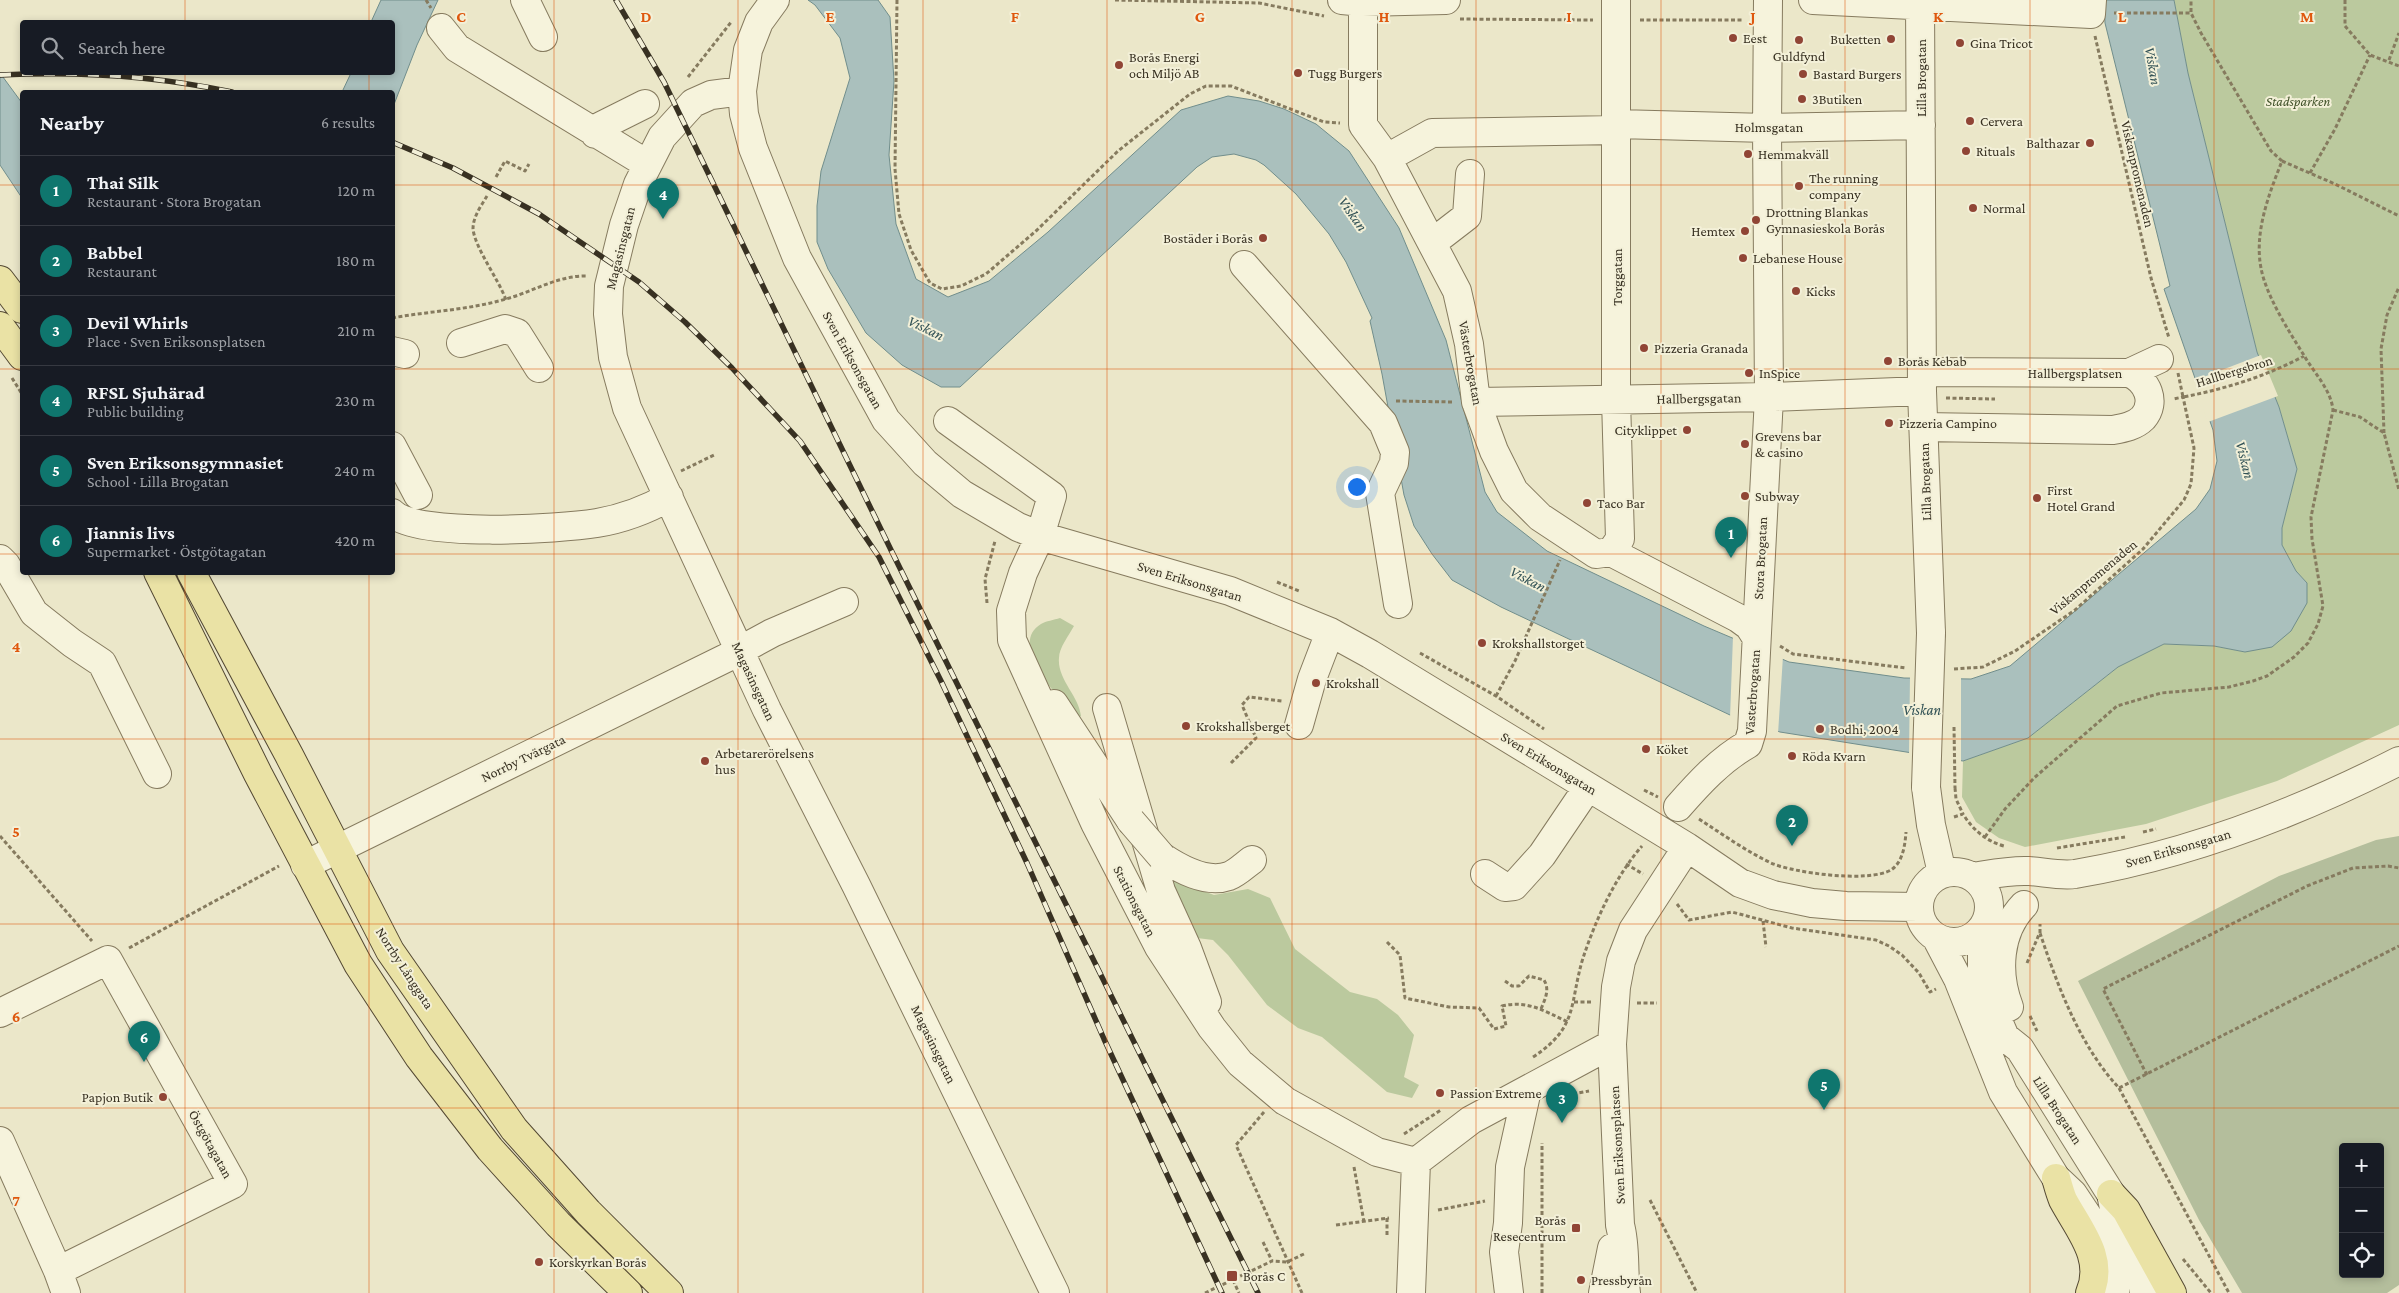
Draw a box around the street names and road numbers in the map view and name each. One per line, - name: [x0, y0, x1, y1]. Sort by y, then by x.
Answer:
- street label: Lilla Brogatan: [1913, 38, 1929, 117]
- street label: Holmsgatan: [1735, 119, 1804, 135]
- street label: Viskanpromenaden: [2118, 119, 2158, 229]
- street label: Magasinsgatan: [602, 204, 638, 291]
- street label: Torggatan: [1609, 248, 1625, 306]
- street label: Sven Eriksonsgatan: [820, 308, 887, 412]
- street label: Västerbrogatan: [1456, 320, 1486, 407]
- street label: Hallbergsbron: [2194, 352, 2275, 390]
- street label: Hallbergsplatsen: [2028, 365, 2123, 381]
- street label: Hallbergsgatan: [1656, 389, 1742, 407]
- street label: Lilla Brogatan: [1916, 442, 1934, 521]
- street label: Stora Brogatan: [1750, 516, 1770, 600]
- street label: Viskanpromenaden: [2046, 536, 2140, 618]
- street label: Sven Eriksonsgatan: [1136, 557, 1245, 605]
- street label: Magasinsgatan: [729, 639, 779, 723]
- street label: Västerbrogatan: [1741, 648, 1763, 735]
- street label: Sven Eriksonsgatan: [1498, 728, 1600, 798]
- street label: Norrby Tvärgata: [478, 731, 568, 785]
- street label: Sven Eriksonsgatan: [2123, 825, 2233, 871]
- street label: Stationsgatan: [1110, 863, 1160, 940]
- street label: Norrby Långgata: [373, 924, 438, 1012]
- street label: Magasinsgatan: [908, 1002, 960, 1086]
- street label: Lilla Brogatan: [2030, 1073, 2086, 1148]
- street label: Sven Eriksonsplatsen: [1606, 1085, 1628, 1205]
- street label: Östgötagatan: [186, 1107, 237, 1181]

